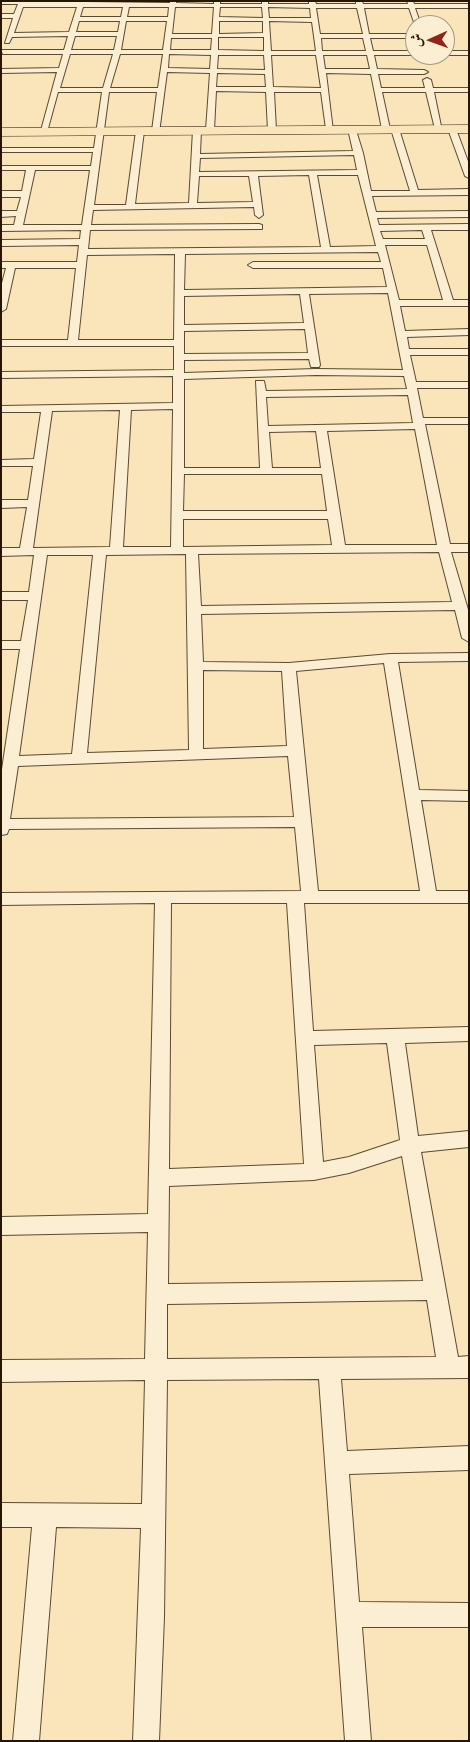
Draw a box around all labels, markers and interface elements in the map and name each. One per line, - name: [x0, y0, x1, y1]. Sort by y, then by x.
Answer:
- north arrow: [405, 15, 455, 65]
- text: ش: [407, 33, 425, 48]

